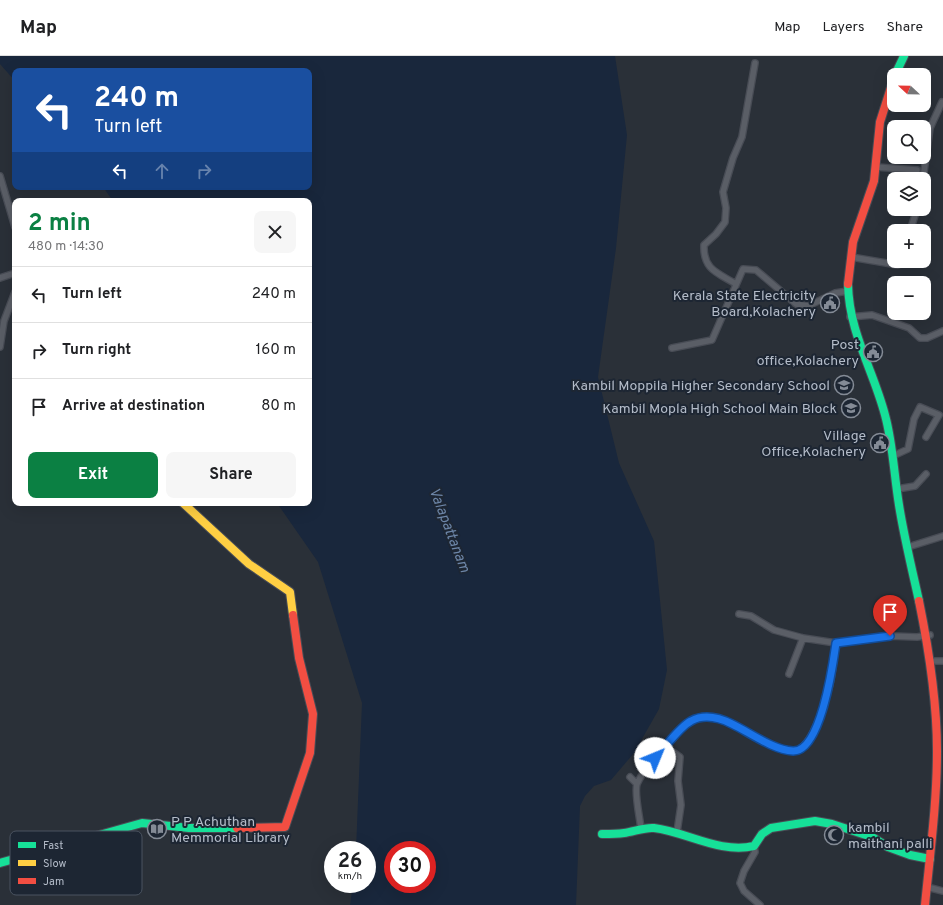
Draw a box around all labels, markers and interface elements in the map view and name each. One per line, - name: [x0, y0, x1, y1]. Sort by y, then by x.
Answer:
- text: Map: [20, 16, 57, 40]
- text: Map: [774, 19, 800, 36]
- text: Layers: [822, 19, 864, 36]
- text: Share: [886, 19, 923, 36]
- north arrow: [887, 68, 931, 112]
- map controls: [887, 68, 931, 320]
- text: 240 m: [94, 81, 179, 117]
- icon: left: [28, 84, 80, 136]
- text: Turn left: [94, 116, 162, 139]
- button: search: [887, 120, 931, 164]
- icon: left: [109, 160, 131, 182]
- icon: ahead: [151, 160, 173, 182]
- icon: right: [193, 160, 215, 182]
- button: layers: [887, 172, 931, 216]
- text: 2 min: [28, 209, 91, 239]
- button: close: [254, 211, 296, 253]
- button: +: [887, 224, 931, 268]
- text: 480 m · 14:30: [28, 239, 104, 255]
- button: −: [887, 276, 931, 320]
- icon: left: [28, 284, 50, 306]
- text: Turn left: [62, 285, 122, 304]
- text: 240 m: [252, 285, 296, 304]
- place label: Kerala State Electricity Board,Kolachery: [673, 288, 816, 321]
- public building icon: Kerala State Electricity Board,Kolachery: [819, 292, 841, 314]
- place label: Post office,Kolachery: [757, 337, 859, 370]
- icon: right: [28, 340, 50, 362]
- text: Turn right: [62, 341, 131, 360]
- text: 160 m: [256, 341, 296, 360]
- public building icon: Post office,Kolachery: [862, 341, 884, 363]
- school or university icon: Kambil Moppila Higher Secondary School: [833, 374, 855, 396]
- place label: Kambil Moppila Higher Secondary School: [572, 378, 830, 395]
- icon: arrive: [28, 396, 50, 418]
- text: Arrive at destination: [62, 397, 205, 416]
- text: 80 m: [261, 397, 296, 416]
- school or university icon: Kambil Mopla High School Main Block: [840, 397, 862, 419]
- place label: Kambil Mopla High School Main Block: [602, 401, 837, 418]
- place label: Village Office,Kolachery: [761, 428, 866, 461]
- public building icon: Village Office,Kolachery: [869, 432, 891, 454]
- button: Exit: [28, 452, 158, 498]
- button: Share: [166, 452, 296, 498]
- water label: Valapattanam: [424, 485, 474, 576]
- pin: [873, 595, 907, 636]
- icon: arrive: [879, 601, 901, 623]
- position arrow: [634, 737, 676, 779]
- place label: P P Achuthan Memmorial Library: [171, 814, 290, 847]
- library icon: P P Achuthan Memmorial Library: [146, 818, 168, 840]
- place label: kambil maithani palli: [848, 820, 932, 853]
- mosque icon: kambil maithani palli: [823, 824, 845, 846]
- legend: [10, 831, 142, 895]
- text: Fast: [43, 839, 63, 853]
- speed limit sign: 30: [384, 841, 436, 893]
- text: 26: [338, 849, 362, 875]
- text: Slow: [43, 857, 66, 871]
- text: km/h: [338, 870, 362, 883]
- text: Jam: [43, 875, 64, 889]

